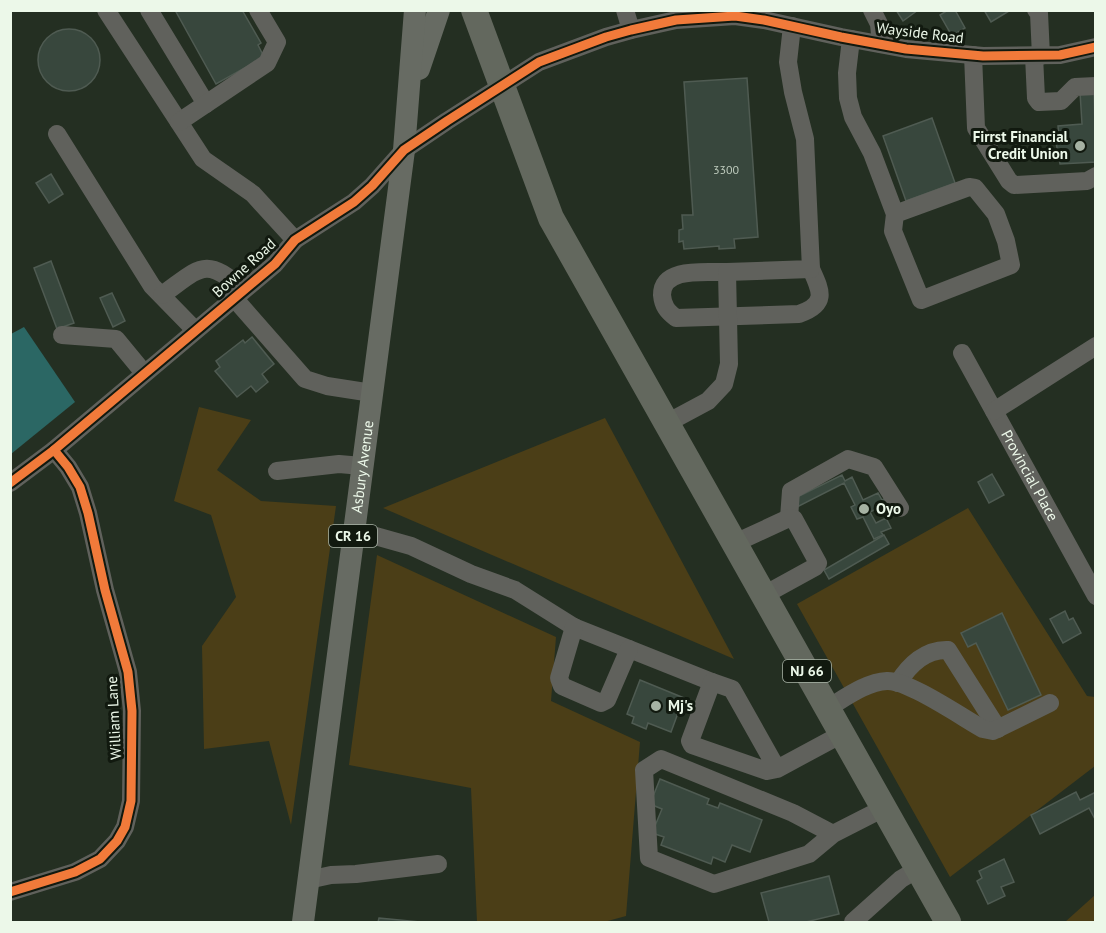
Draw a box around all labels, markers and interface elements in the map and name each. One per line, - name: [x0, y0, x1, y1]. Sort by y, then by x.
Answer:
- street label: Wayside Road: [875, 18, 965, 47]
- place label: Firrst Financial Credit Union: [973, 127, 1069, 163]
- marker: Firrst Financial Credit Union: [1073, 139, 1087, 153]
- house number: 3300: [713, 162, 740, 177]
- street label: Bowne Road: [208, 234, 279, 301]
- street label: Asbury Avenue: [347, 419, 378, 514]
- street label: Provincial Place: [997, 426, 1063, 524]
- place label: Oyo: [876, 499, 901, 518]
- marker: Oyo: [857, 502, 871, 516]
- road number: CR 16: [329, 525, 377, 547]
- road number: NJ 66: [783, 660, 831, 682]
- street label: William Lane: [102, 676, 125, 760]
- place label: Mj's: [668, 696, 693, 715]
- marker: Mj's: [649, 699, 663, 713]

